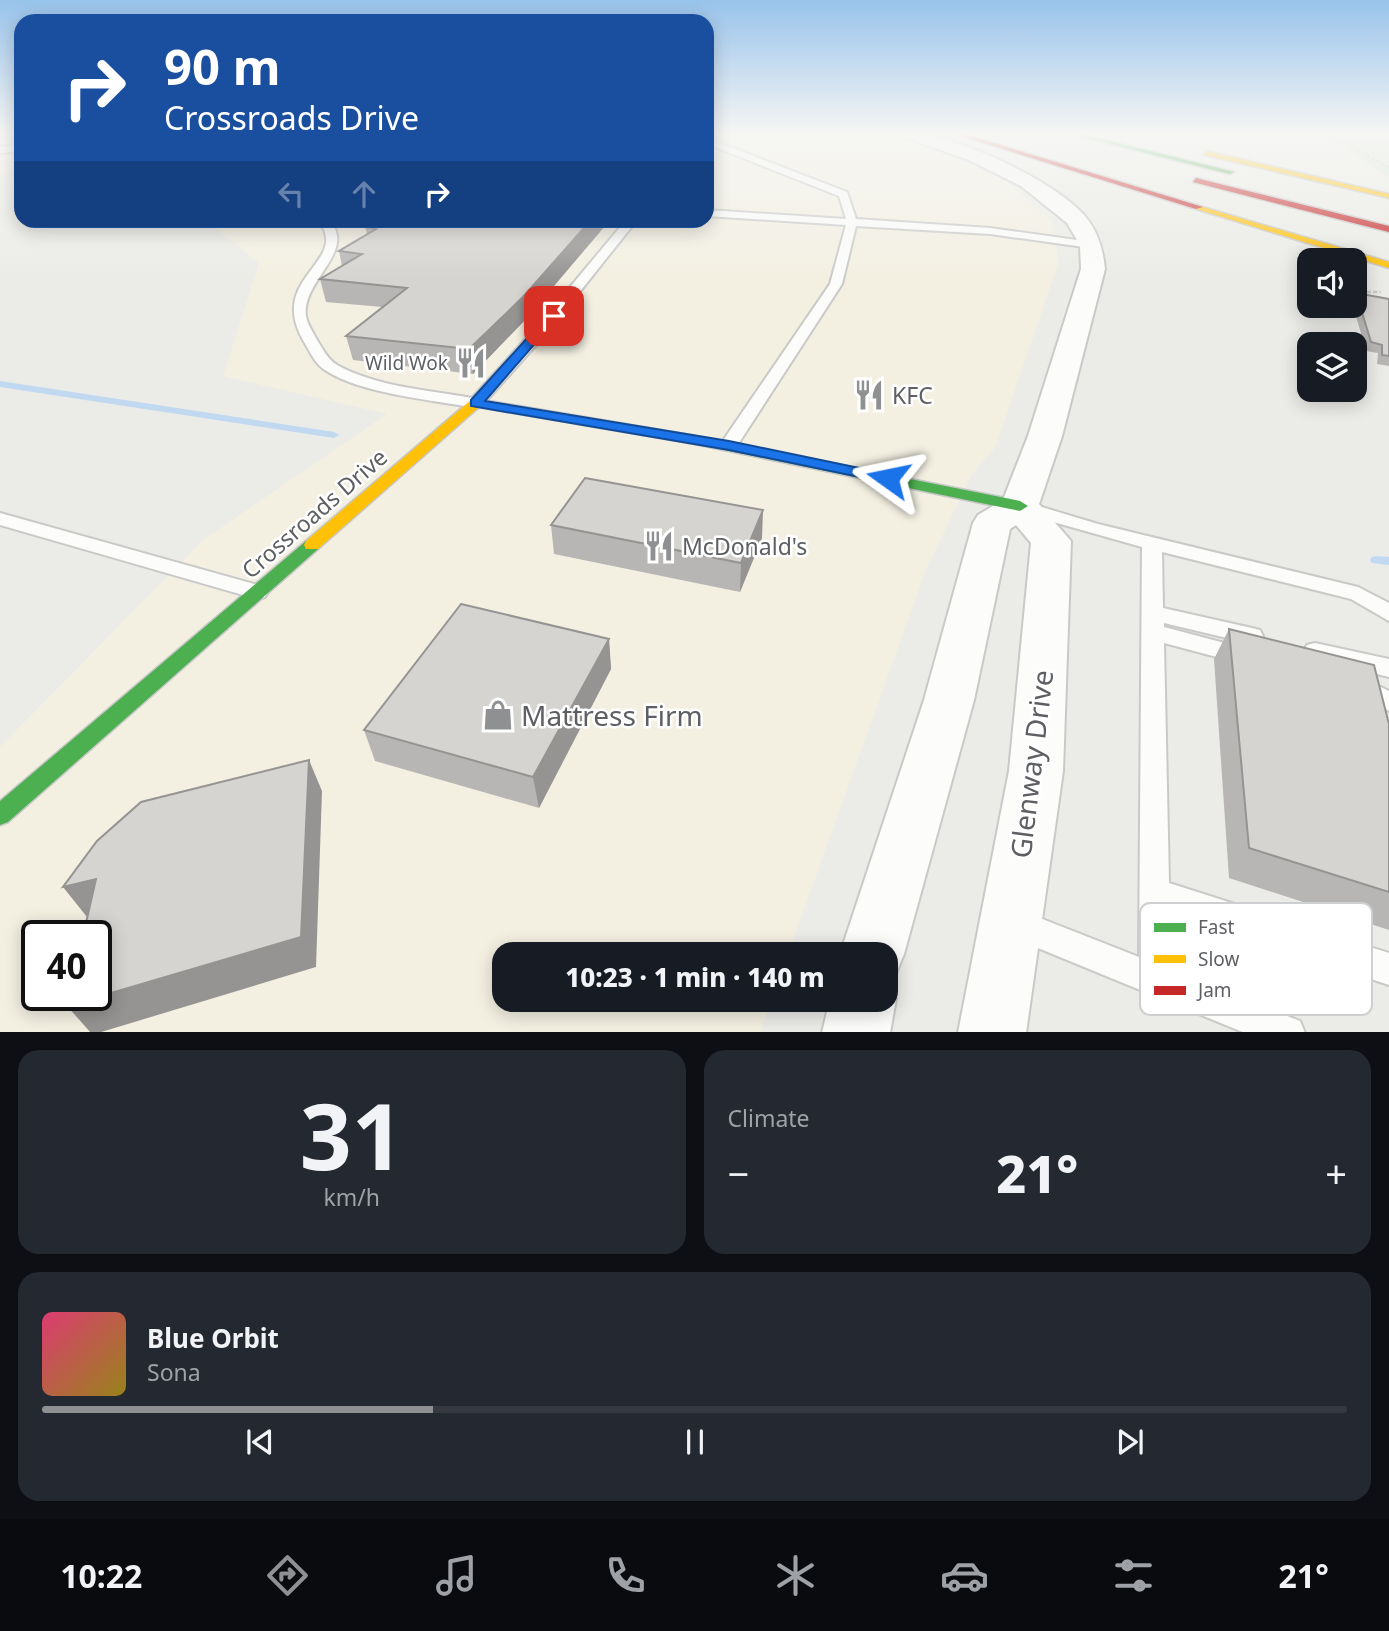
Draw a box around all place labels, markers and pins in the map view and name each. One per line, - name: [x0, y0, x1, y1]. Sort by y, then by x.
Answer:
- pin: [524, 286, 584, 346]
- restaurant icon: Wild Wok: [454, 346, 488, 380]
- place label: Wild Wok: [365, 350, 448, 376]
- restaurant icon: KFC: [852, 378, 886, 412]
- place label: KFC: [892, 379, 933, 411]
- restaurant icon: McDonald's: [642, 529, 676, 563]
- place label: McDonald's: [682, 530, 807, 562]
- place label: Mattress Firm: [521, 696, 703, 734]
- shop icon: Mattress Firm: [481, 698, 515, 732]

